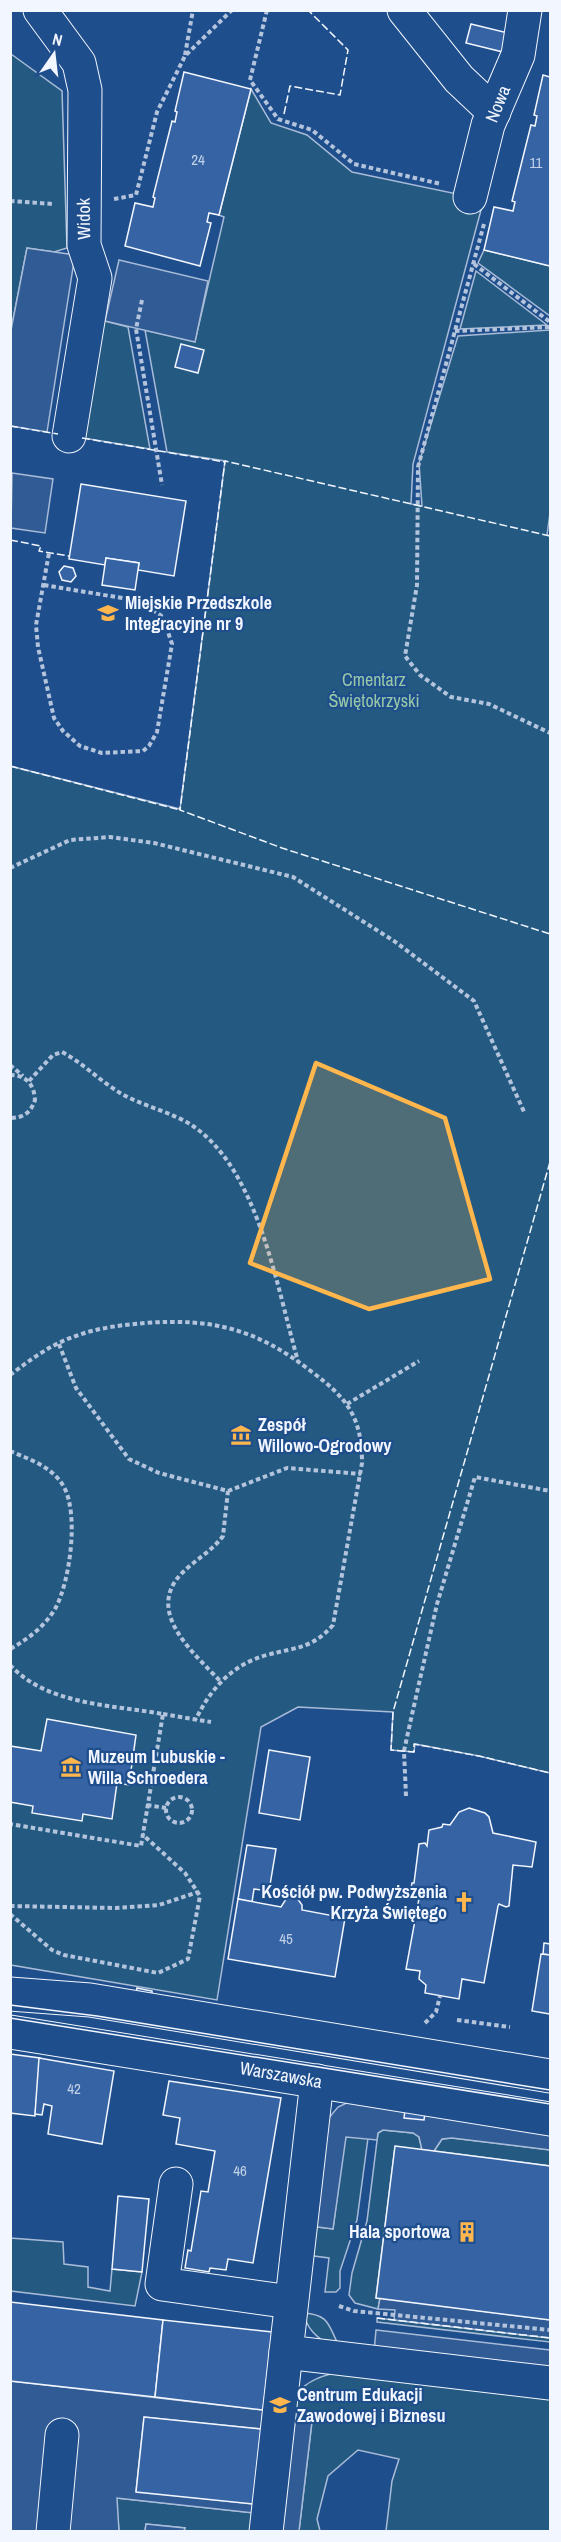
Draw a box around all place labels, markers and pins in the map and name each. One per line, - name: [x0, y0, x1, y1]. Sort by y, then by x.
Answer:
- place label: Miejskie Przedszkole Integracyjne nr 9: [125, 590, 272, 636]
- school or university icon: Miejskie Przedszkole Integracyjne nr 9: [96, 601, 120, 625]
- place label: Zespół Willowo-Ogrodowy: [258, 1412, 392, 1458]
- museum icon: Zespół Willowo-Ogrodowy: [229, 1423, 253, 1447]
- place label: Muzeum Lubuskie - Willa Schroedera: [88, 1744, 225, 1790]
- museum icon: Muzeum Lubuskie - Willa Schroedera: [59, 1755, 83, 1779]
- place label: Kościół pw. Podwyższenia Krzyża Świętego: [261, 1879, 448, 1925]
- church icon: Kościół pw. Podwyższenia Krzyża Świętego: [452, 1890, 476, 1914]
- place label: Hala sportowa: [349, 2219, 451, 2244]
- building icon: Hala sportowa: [455, 2220, 479, 2244]
- place label: Centrum Edukacji Zawodowej i Biznesu: [297, 2382, 445, 2428]
- school or university icon: Centrum Edukacji Zawodowej i Biznesu: [268, 2393, 292, 2417]

